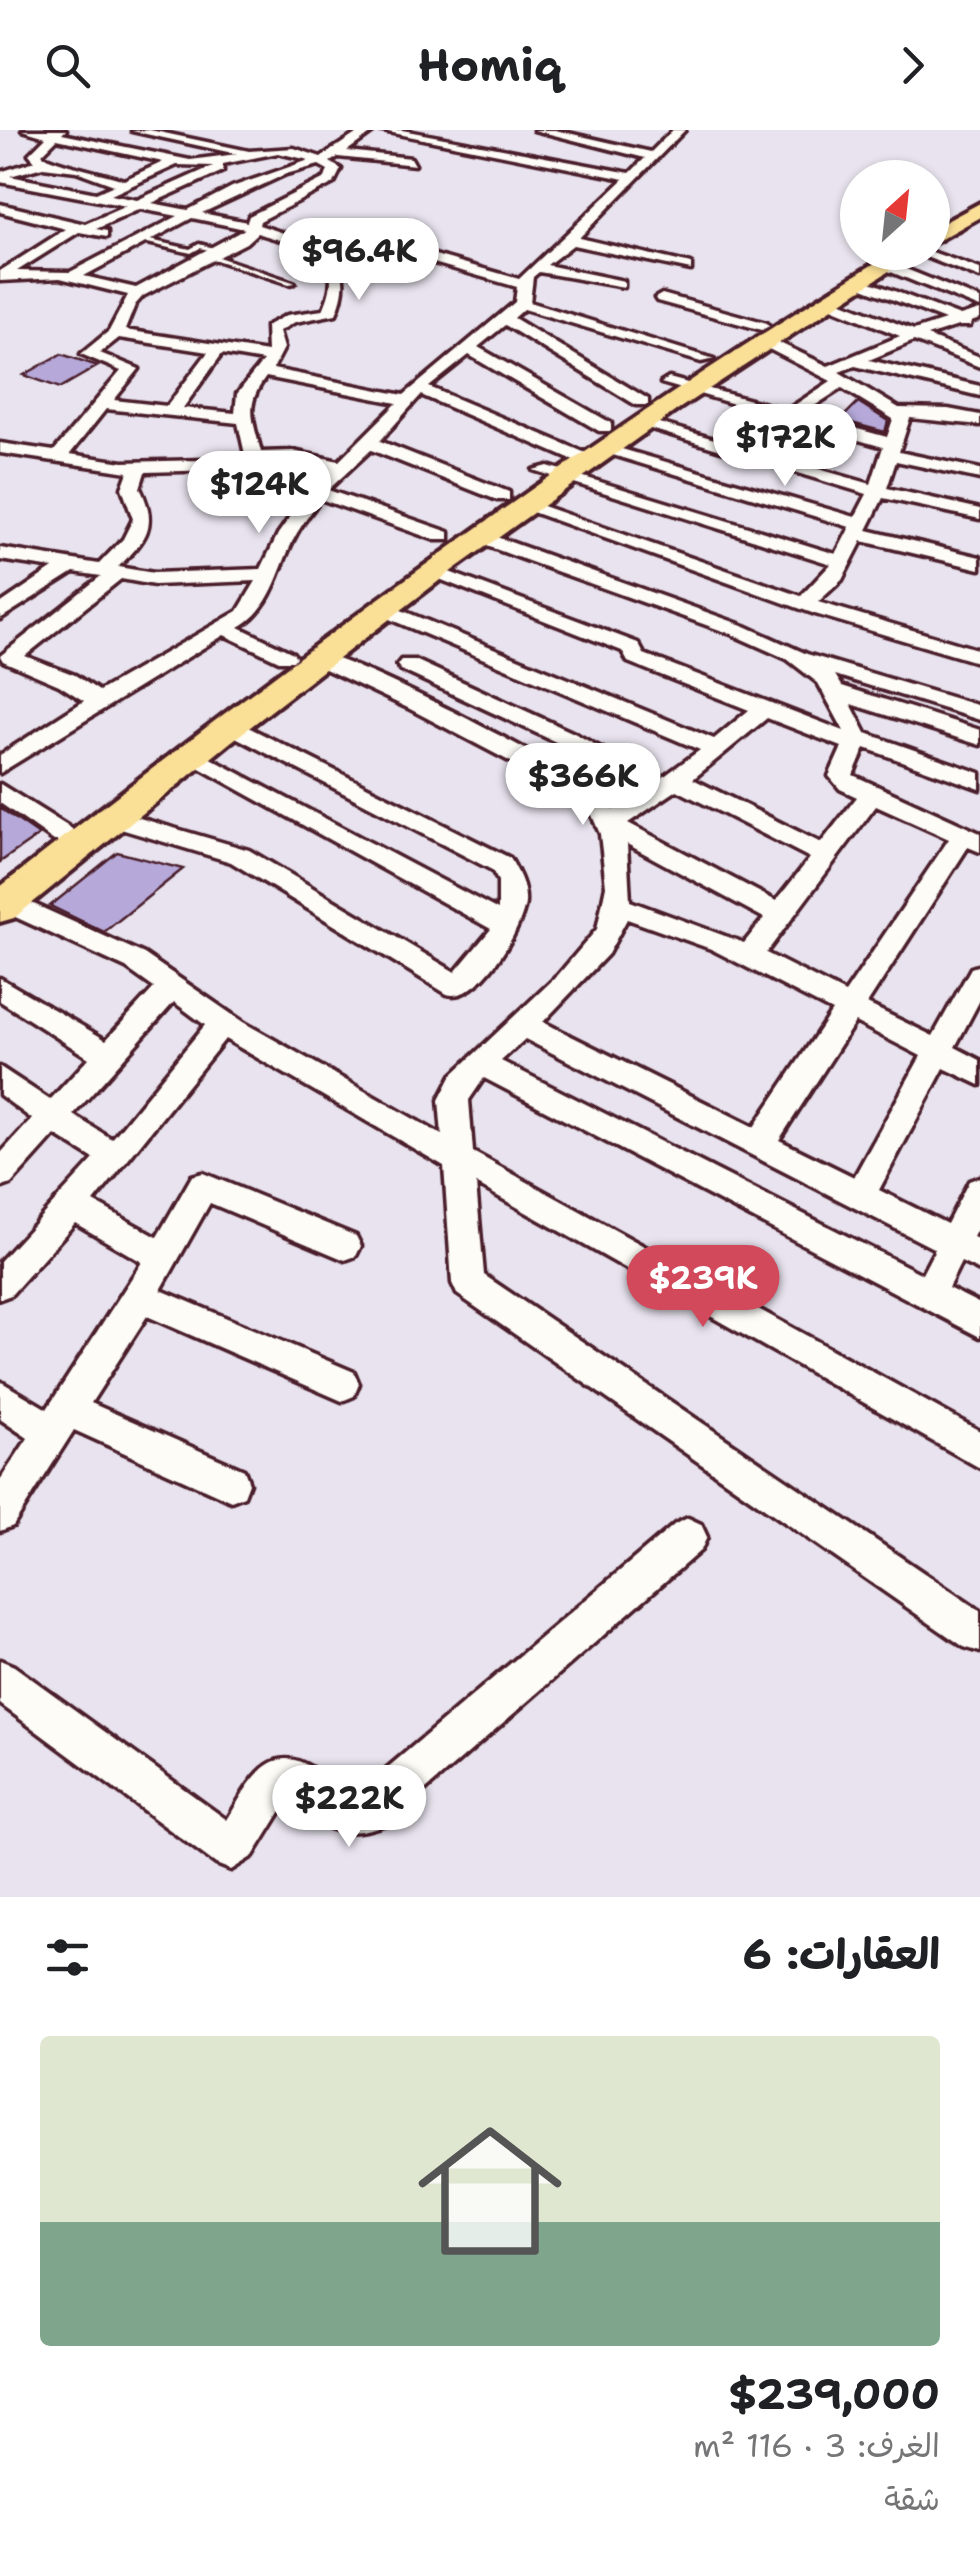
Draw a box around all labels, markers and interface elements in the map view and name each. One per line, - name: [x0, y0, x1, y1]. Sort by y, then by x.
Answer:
- text: Homiq: [418, 35, 562, 95]
- icon: search: [40, 38, 95, 93]
- icon: forward: [885, 38, 940, 93]
- north arrow: [840, 160, 950, 270]
- map controls: [840, 160, 950, 270]
- pin: $96.4K: [278, 218, 440, 303]
- text: $96.4K: [301, 229, 417, 272]
- pin: $172K: [715, 404, 855, 489]
- text: $172K: [735, 415, 835, 458]
- pin: $124K: [189, 451, 329, 536]
- text: $124K: [209, 462, 309, 505]
- pin: $366K: [513, 743, 653, 828]
- text: $366K: [527, 754, 639, 797]
- pin: $239K: [633, 1245, 773, 1330]
- text: $239K: [649, 1256, 757, 1299]
- pin: $222K: [279, 1765, 419, 1850]
- text: $222K: [294, 1776, 404, 1819]
- text: العقارات: 6: [742, 1926, 940, 1982]
- icon: filters: [40, 1930, 95, 1985]
- icon: home: [400, 2101, 580, 2281]
- text: $239,000: [728, 2366, 940, 2422]
- text: الغرف: 3 · 116 m²: [693, 2424, 940, 2467]
- text: شقة: [884, 2477, 940, 2520]

